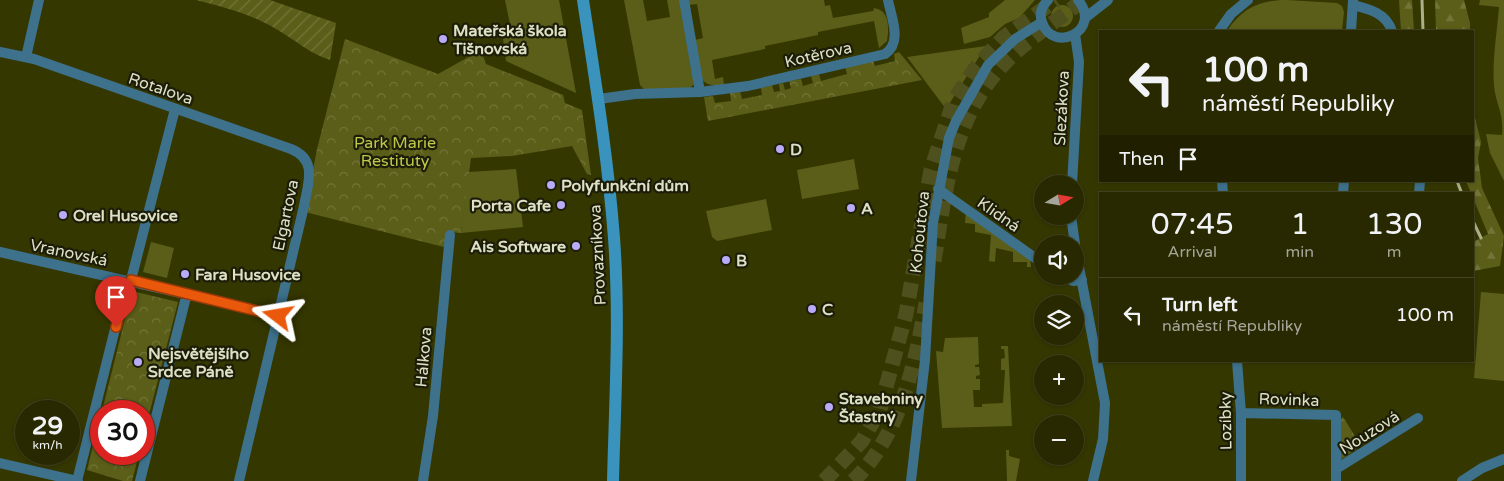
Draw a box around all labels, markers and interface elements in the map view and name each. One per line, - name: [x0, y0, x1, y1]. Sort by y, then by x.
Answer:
- place label: Mateřská škola Tišnovská: [452, 21, 567, 59]
- marker: Mateřská škola Tišnovská: [437, 33, 449, 45]
- street label: Kotěrova: [783, 38, 854, 72]
- text: 100 m: [1202, 49, 1309, 91]
- icon: left: [1119, 50, 1184, 115]
- street label: Rotalova: [126, 69, 196, 109]
- street label: Slezákova: [1050, 70, 1074, 146]
- text: náměstí Republiky: [1202, 91, 1395, 117]
- park label: Park Marie Restituty: [354, 133, 436, 171]
- place label: D: [790, 140, 802, 160]
- marker: D: [774, 143, 786, 155]
- icon: arrive: [1174, 145, 1202, 173]
- text: Then: [1119, 148, 1164, 170]
- north arrow: [1034, 175, 1084, 225]
- map controls: [1034, 175, 1084, 465]
- place label: Polyfunkční dům: [561, 176, 689, 196]
- street label: Elgartova: [269, 178, 303, 253]
- marker: Polyfunkční dům: [545, 179, 557, 191]
- street label: Kohoutova: [906, 190, 934, 274]
- street label: Klidná: [973, 193, 1024, 237]
- place label: Porta Cafe: [471, 196, 551, 216]
- marker: Porta Cafe: [555, 199, 567, 211]
- place label: A: [861, 199, 873, 219]
- marker: A: [845, 202, 857, 214]
- street label: Provazníkova: [585, 204, 611, 306]
- place label: Orel Husovice: [73, 206, 178, 226]
- text: 07:45: [1151, 206, 1234, 243]
- text: 1: [1290, 206, 1309, 243]
- text: 130: [1366, 206, 1422, 243]
- marker: Orel Husovice: [57, 209, 69, 221]
- street label: Vranovská: [28, 235, 109, 271]
- button: sound: [1034, 235, 1084, 285]
- place label: Ais Software: [470, 237, 566, 257]
- marker: Ais Software: [570, 240, 582, 252]
- text: Arrival: [1168, 242, 1217, 262]
- text: min: [1286, 242, 1314, 262]
- text: m: [1387, 242, 1401, 262]
- place label: B: [736, 251, 747, 271]
- marker: B: [720, 254, 732, 266]
- place label: Fara Husovice: [195, 265, 301, 285]
- marker: Fara Husovice: [179, 268, 191, 280]
- pin: [95, 276, 137, 327]
- icon: arrive: [102, 283, 130, 311]
- position arrow: [251, 289, 303, 341]
- text: Turn left: [1162, 294, 1238, 316]
- button: layers: [1034, 295, 1084, 345]
- place label: C: [822, 300, 833, 320]
- icon: left: [1119, 301, 1147, 329]
- marker: C: [806, 303, 818, 315]
- text: 100 m: [1396, 304, 1454, 326]
- text: náměstí Republiky: [1162, 316, 1302, 336]
- street label: Hálkova: [411, 326, 437, 388]
- place label: Nejsvětějšího Srdce Páně: [148, 344, 249, 382]
- button: +: [1034, 355, 1084, 405]
- marker: Nejsvětějšího Srdce Páně: [132, 356, 144, 368]
- place label: Stavebniny Šťastný: [839, 389, 923, 427]
- street label: Rovinka: [1258, 389, 1320, 411]
- street label: Lozíbky: [1215, 391, 1237, 450]
- speed limit sign: 30: [90, 400, 155, 465]
- marker: Stavebniny Šťastný: [823, 401, 835, 413]
- street label: Nouzová: [1336, 407, 1403, 459]
- text: 29: [32, 411, 63, 441]
- button: −: [1034, 415, 1084, 465]
- text: km/h: [32, 438, 63, 452]

